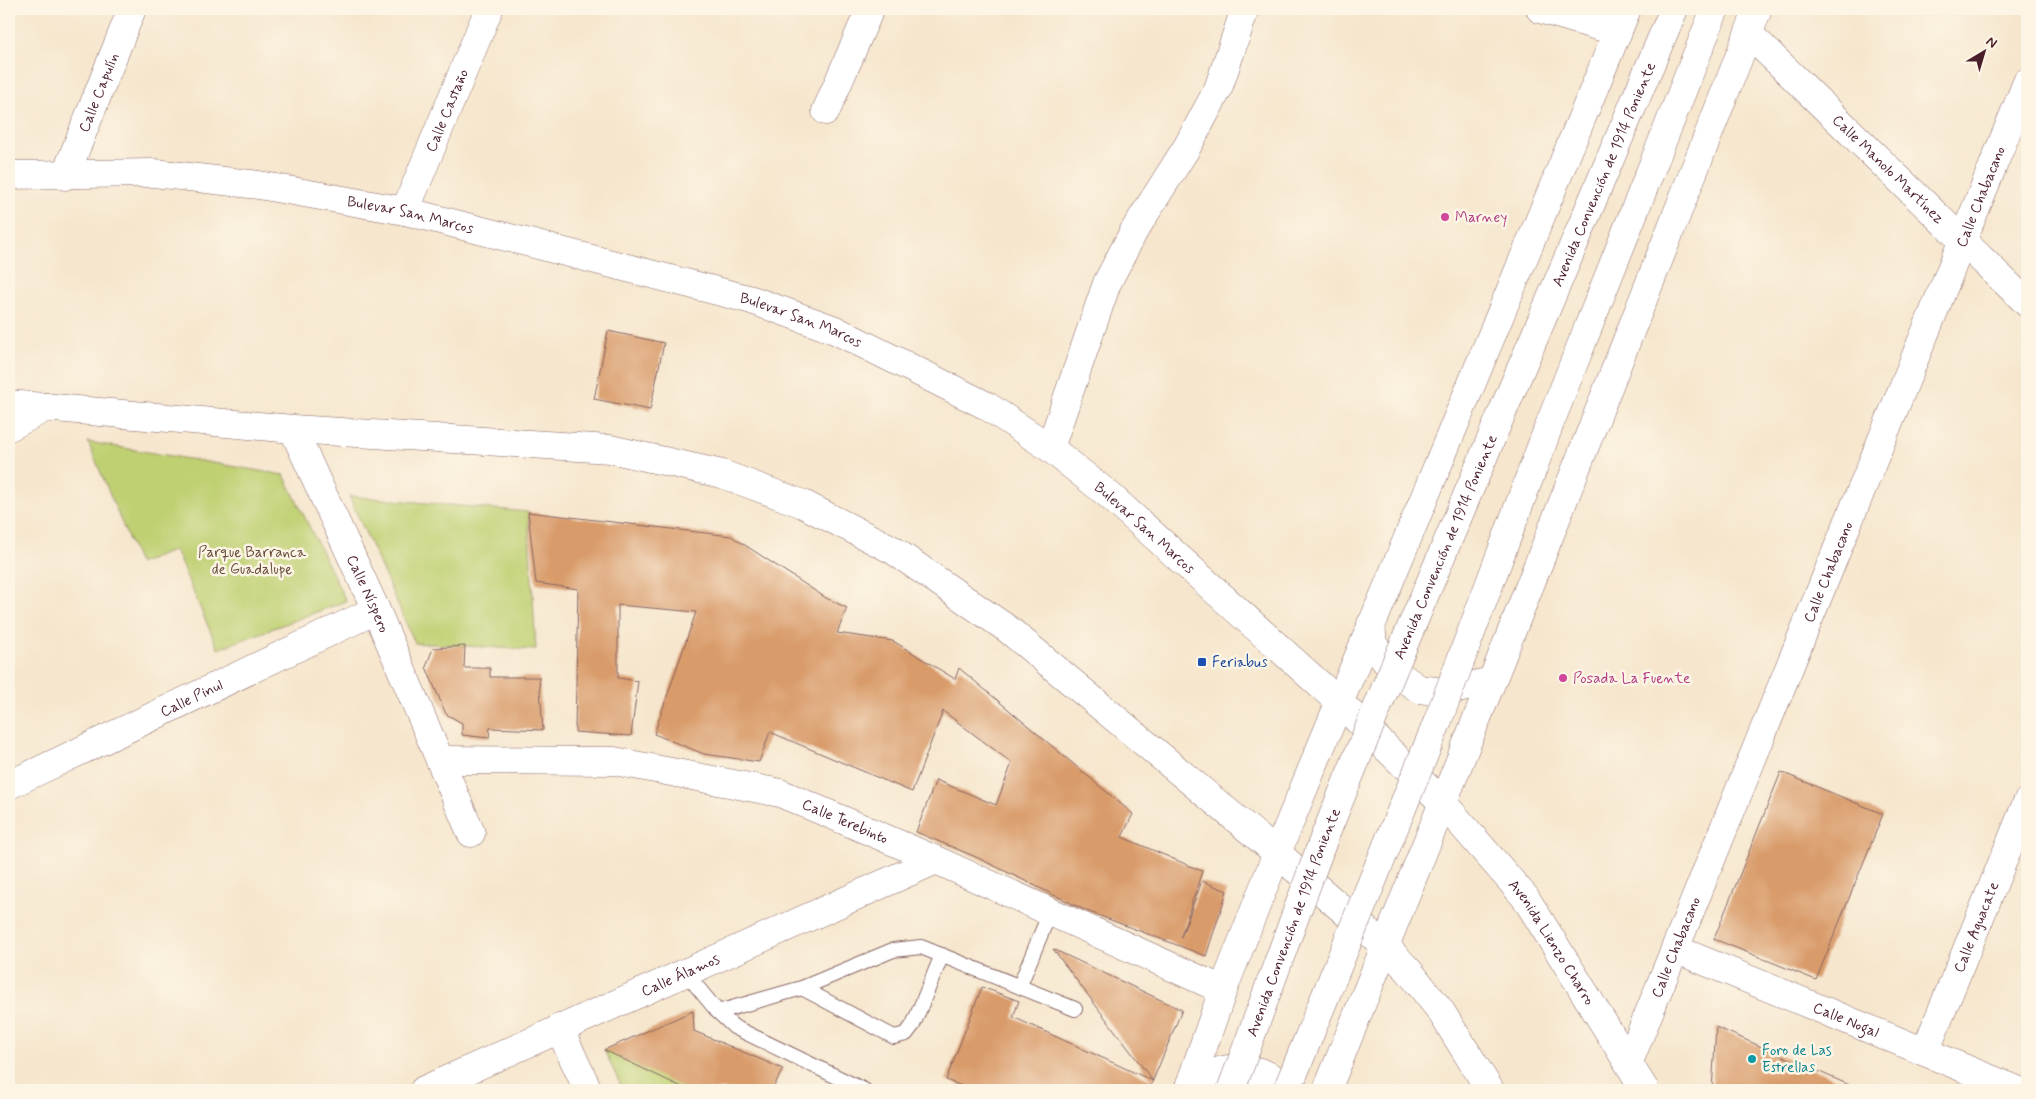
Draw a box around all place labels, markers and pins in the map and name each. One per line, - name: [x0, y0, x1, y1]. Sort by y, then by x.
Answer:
- place label: Marney: [1455, 208, 1507, 228]
- marker: Marney: [1439, 211, 1451, 223]
- place label: Feriabus: [1212, 653, 1268, 673]
- marker: Feriabus: [1196, 656, 1208, 668]
- place label: Posada La Fuente: [1573, 669, 1690, 689]
- marker: Posada La Fuente: [1557, 672, 1569, 684]
- place label: Foro de Las Estrellas: [1762, 1041, 1832, 1078]
- marker: Foro de Las Estrellas: [1746, 1053, 1758, 1065]

